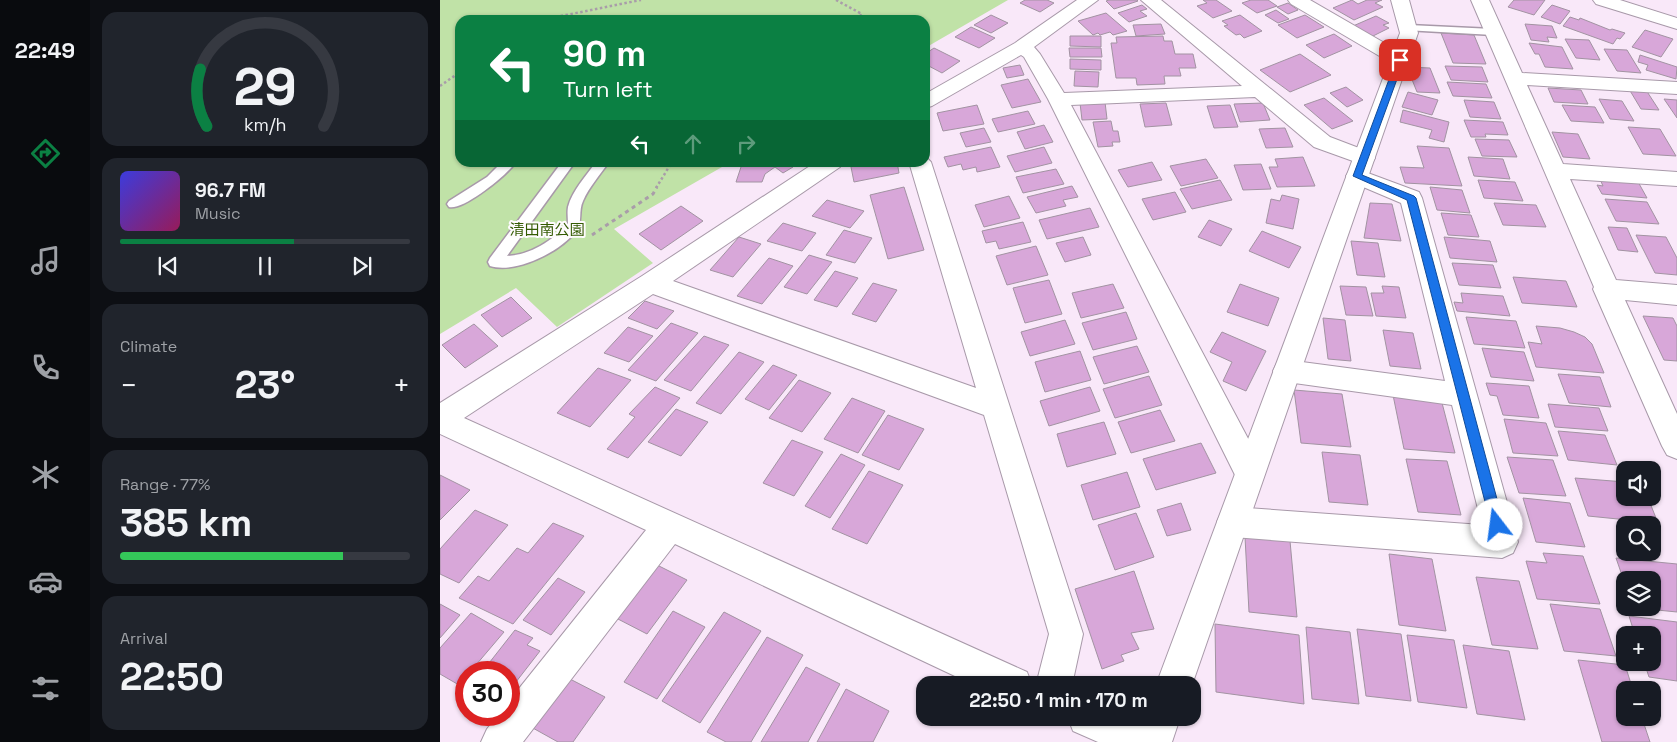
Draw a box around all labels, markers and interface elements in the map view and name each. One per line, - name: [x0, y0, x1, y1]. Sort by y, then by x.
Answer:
- text: 90 m: [563, 32, 646, 76]
- icon: left: [480, 35, 545, 100]
- text: 22:49: [15, 36, 75, 64]
- pin: [1379, 39, 1421, 81]
- icon: arrive: [1386, 46, 1414, 74]
- text: 29: [234, 54, 296, 120]
- text: Turn left: [563, 75, 653, 103]
- text: km/h: [244, 113, 286, 136]
- icon: left: [626, 130, 654, 158]
- icon: ahead: [679, 130, 707, 158]
- icon: right: [732, 130, 760, 158]
- icon: directions: [28, 136, 63, 171]
- text: 96.7 FM: [195, 178, 266, 203]
- text: Music: [195, 203, 241, 224]
- park label: 清田南公園: [509, 220, 585, 239]
- icon: music: [28, 243, 63, 278]
- icon: previous: [154, 252, 182, 280]
- icon: pause: [251, 252, 279, 280]
- icon: next: [348, 252, 376, 280]
- text: Climate: [120, 336, 177, 357]
- icon: phone: [28, 350, 63, 385]
- text: 23°: [235, 361, 295, 409]
- text: −: [120, 367, 137, 403]
- text: +: [393, 367, 410, 403]
- icon: climate: [28, 457, 63, 492]
- map controls: [1616, 461, 1661, 726]
- button: sound: [1616, 461, 1661, 506]
- text: Range · 77%: [120, 474, 210, 495]
- position arrow: [1470, 498, 1522, 550]
- text: 385 km: [120, 499, 252, 547]
- button: search: [1616, 516, 1661, 561]
- icon: car: [28, 564, 63, 599]
- button: layers: [1616, 571, 1661, 616]
- button: +: [1616, 626, 1661, 671]
- text: Arrival: [120, 628, 168, 649]
- text: 22:50: [120, 653, 224, 701]
- speed limit sign: 30: [455, 661, 520, 726]
- icon: filters: [28, 671, 63, 706]
- button: −: [1616, 681, 1661, 726]
- text: 22:50 · 1 min · 170 m: [969, 688, 1148, 713]

